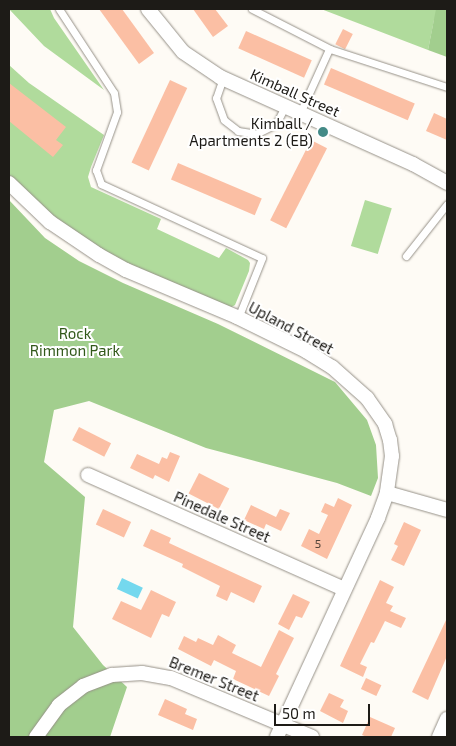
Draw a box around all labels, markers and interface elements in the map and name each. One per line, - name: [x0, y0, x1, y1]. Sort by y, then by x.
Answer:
- street label: Kimball Street: [247, 65, 343, 121]
- place label: Kimball / Apartments 2 (EB): [189, 114, 313, 149]
- marker: Kimball / Apartments 2 (EB): [317, 126, 329, 138]
- street label: Upland Street: [245, 298, 337, 358]
- park label: Rock Rimmon Park: [30, 324, 120, 359]
- street label: Pinedale Street: [171, 488, 273, 546]
- house number: 5: [315, 537, 321, 551]
- street label: Bremer Street: [166, 653, 262, 705]
- scale bar: [276, 694, 372, 726]
- text: 50 m: [282, 704, 316, 722]

